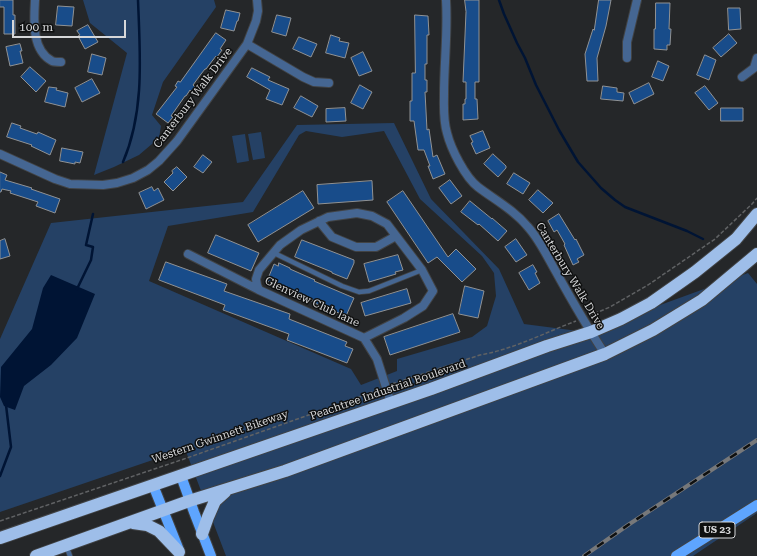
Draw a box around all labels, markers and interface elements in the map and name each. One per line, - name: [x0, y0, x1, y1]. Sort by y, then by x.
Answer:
- scale bar: [14, 12, 128, 38]
- text: 100 m: [19, 20, 53, 34]
- street label: Canterbury Walk Drive: [151, 45, 235, 151]
- street label: Canterbury Walk Drive: [533, 220, 607, 332]
- street label: Glenview Club lane: [262, 274, 362, 330]
- street label: Peachtree Industrial Boulevard: [308, 357, 468, 423]
- street label: Western Gwinnett Bikeway: [150, 407, 290, 467]
- road number: US 23: [699, 522, 735, 538]

